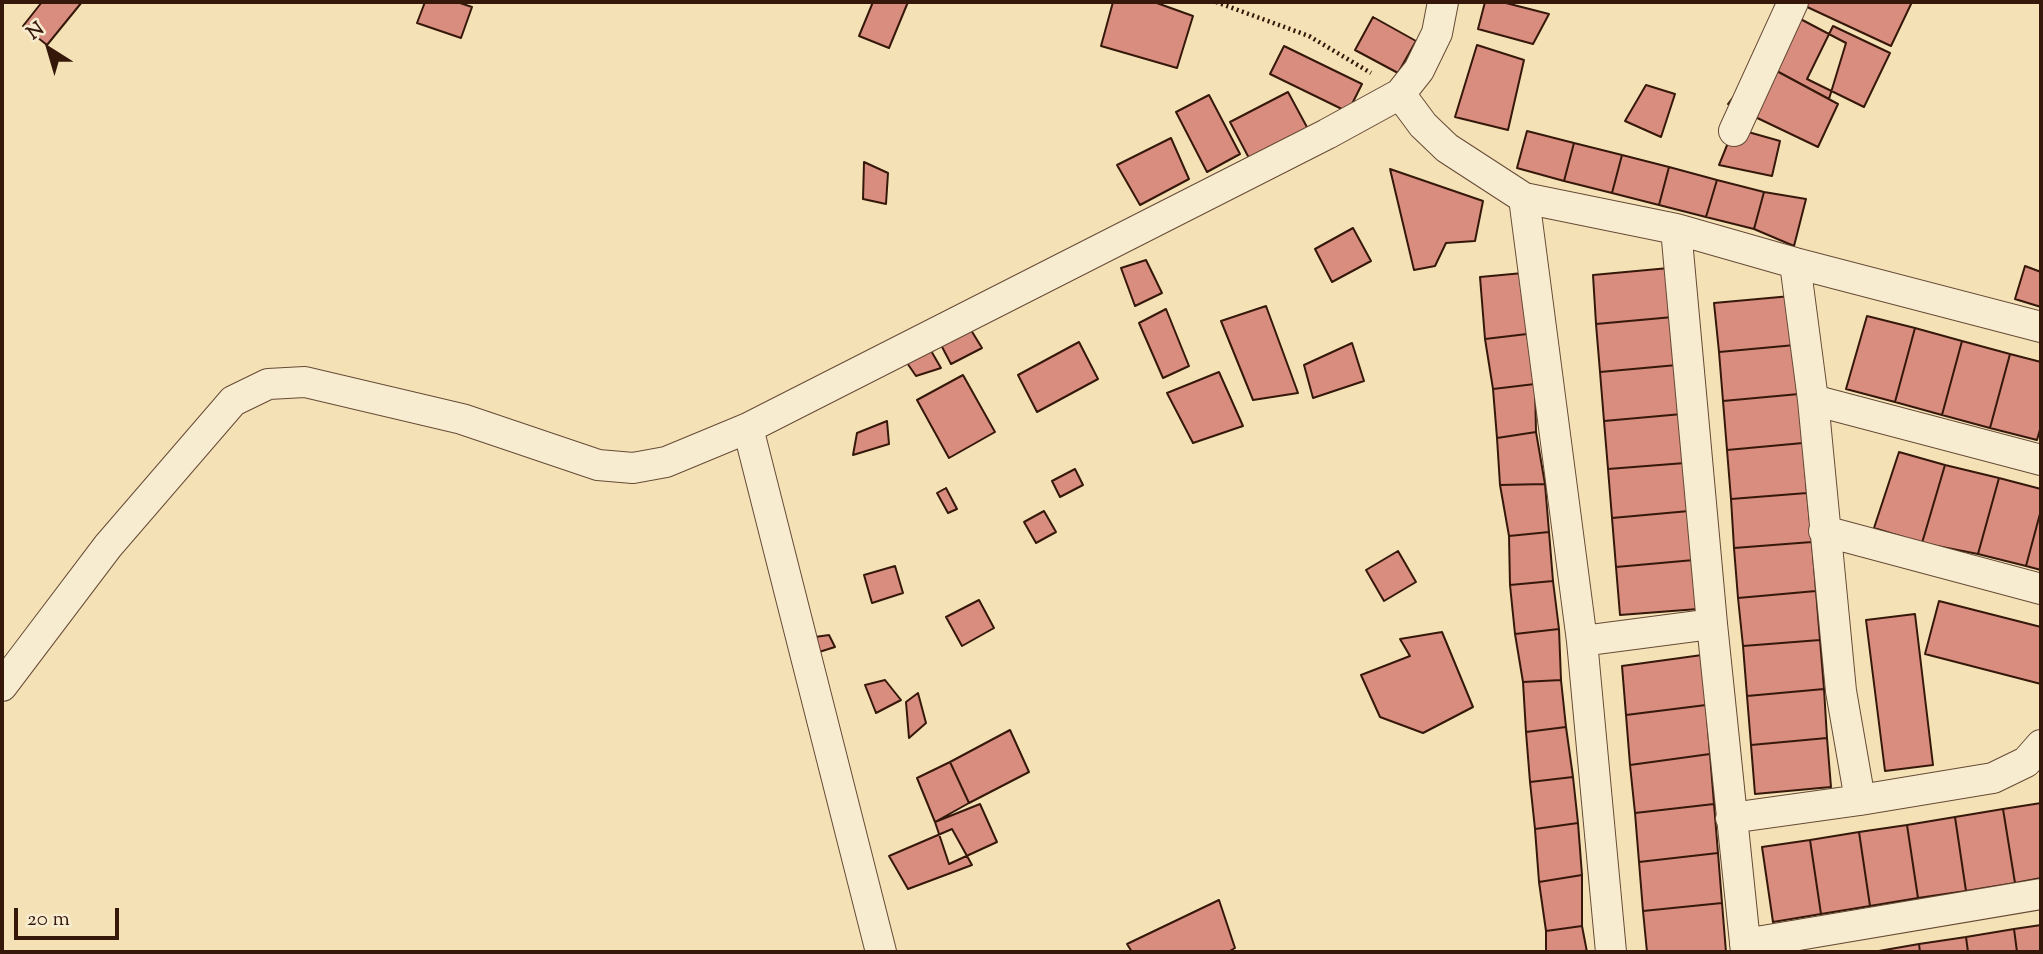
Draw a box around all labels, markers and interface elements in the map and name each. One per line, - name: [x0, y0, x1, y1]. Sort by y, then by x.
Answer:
- north arrow: [14, 14, 84, 84]
- text: N: [22, 16, 50, 47]
- scale bar: [18, 894, 122, 938]
- text: 20 m: [27, 905, 70, 935]

